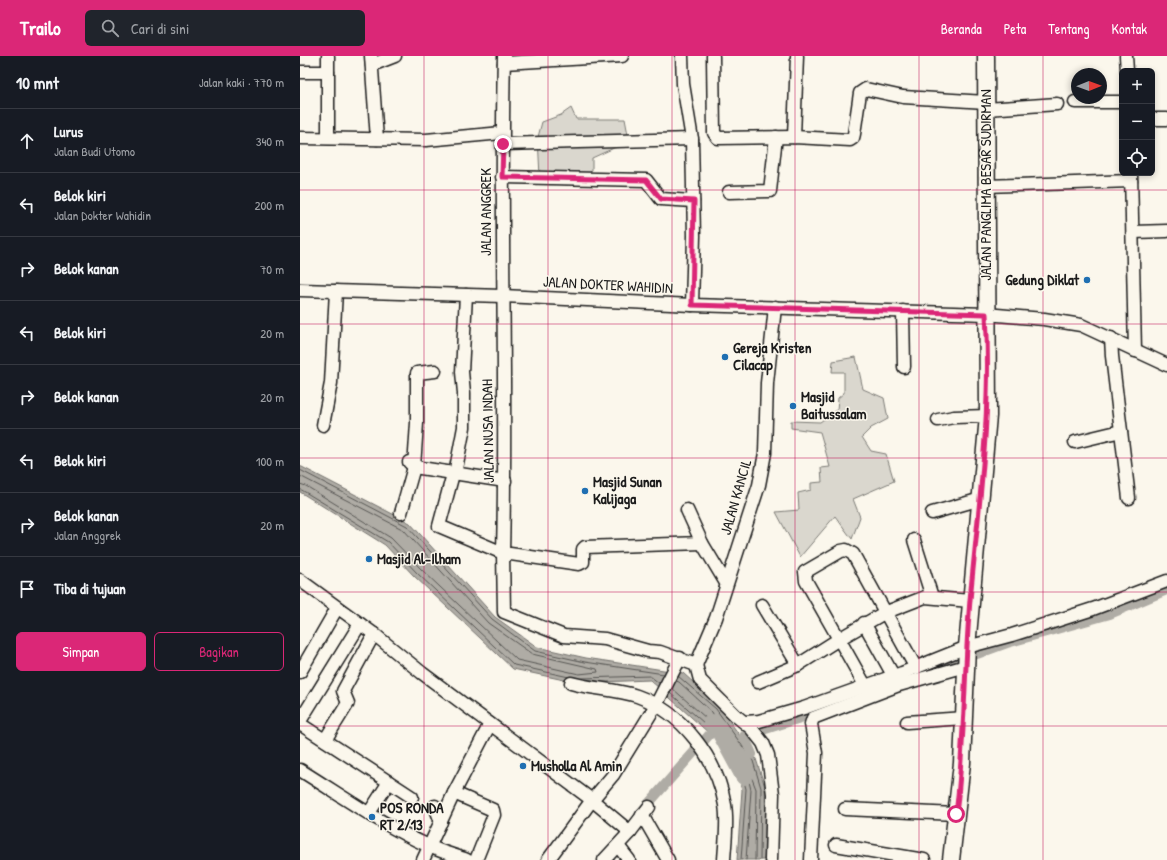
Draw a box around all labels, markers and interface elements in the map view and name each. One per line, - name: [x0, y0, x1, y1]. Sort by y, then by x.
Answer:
- search box: [85, 10, 365, 46]
- text: Trailo: [20, 15, 61, 41]
- icon: search: [99, 17, 121, 39]
- text: Cari di sini: [131, 18, 189, 39]
- text: Beranda: [941, 19, 982, 38]
- text: Peta: [1004, 19, 1026, 38]
- text: Tentang: [1048, 19, 1090, 38]
- text: Kontak: [1112, 19, 1147, 38]
- north arrow: [1071, 68, 1107, 104]
- map controls: [1119, 68, 1155, 176]
- button: +: [1119, 68, 1155, 104]
- text: 10 mnt: [16, 71, 59, 94]
- text: Jalan kaki · 770 m: [199, 73, 284, 91]
- street label: JALAN PANGLIMA BESAR SUDIRMAN: [975, 89, 996, 281]
- button: −: [1119, 104, 1155, 140]
- text: Lurus: [54, 121, 83, 142]
- icon: ahead: [16, 130, 38, 152]
- text: 340 m: [256, 132, 284, 150]
- route end: [494, 135, 512, 153]
- button: locate: [1119, 140, 1155, 176]
- text: Jalan Budi Utomo: [54, 142, 135, 160]
- street label: JALAN ANGGREK: [475, 168, 496, 256]
- text: Belok kiri: [54, 185, 106, 206]
- icon: left: [16, 194, 38, 216]
- text: 200 m: [254, 196, 284, 214]
- text: Jalan Dokter Wahidin: [54, 206, 151, 224]
- icon: right: [16, 258, 38, 280]
- text: Belok kanan: [54, 258, 119, 279]
- text: 70 m: [260, 260, 284, 278]
- place label: Gedung Diklat: [1005, 269, 1080, 291]
- street label: JALAN DOKTER WAHIDIN: [542, 271, 674, 298]
- marker: Gedung Diklat: [1082, 275, 1092, 285]
- icon: left: [16, 322, 38, 344]
- text: Belok kiri: [54, 322, 106, 343]
- text: 20 m: [260, 324, 284, 342]
- place label: Gereja Kristen Cilacap: [733, 337, 812, 376]
- marker: Gereja Kristen Cilacap: [720, 352, 730, 362]
- street label: JALAN NUSA INDAH: [476, 379, 499, 483]
- icon: right: [16, 386, 38, 408]
- text: Belok kanan: [54, 386, 119, 407]
- place label: Masjid Baitussalam: [801, 386, 867, 424]
- text: 20 m: [260, 388, 284, 406]
- marker: Masjid Baitussalam: [788, 401, 798, 411]
- icon: left: [16, 450, 38, 472]
- text: Belok kiri: [54, 450, 106, 471]
- text: 100 m: [256, 452, 284, 470]
- street label: JALAN KANCIL: [715, 456, 756, 537]
- place label: Masjid Sunan Kalijaga: [593, 471, 662, 510]
- marker: Masjid Sunan Kalijaga: [580, 486, 590, 496]
- text: Belok kanan: [54, 505, 119, 526]
- icon: right: [16, 514, 38, 536]
- text: 20 m: [260, 516, 284, 534]
- text: Jalan Anggrek: [54, 526, 121, 544]
- place label: Masjid Al-Ilham: [377, 548, 461, 569]
- marker: Masjid Al-Ilham: [364, 554, 374, 564]
- icon: arrive: [16, 578, 38, 600]
- text: Tiba di tujuan: [54, 578, 126, 599]
- button: Simpan: [16, 632, 146, 671]
- button: Bagikan: [154, 632, 284, 671]
- place label: Musholla Al Amin: [531, 755, 622, 776]
- marker: Musholla Al Amin: [518, 761, 528, 771]
- place label: POS RONDA RT 2/13: [380, 797, 444, 835]
- route start: [947, 805, 965, 823]
- marker: POS RONDA RT 2/13: [367, 812, 377, 822]

